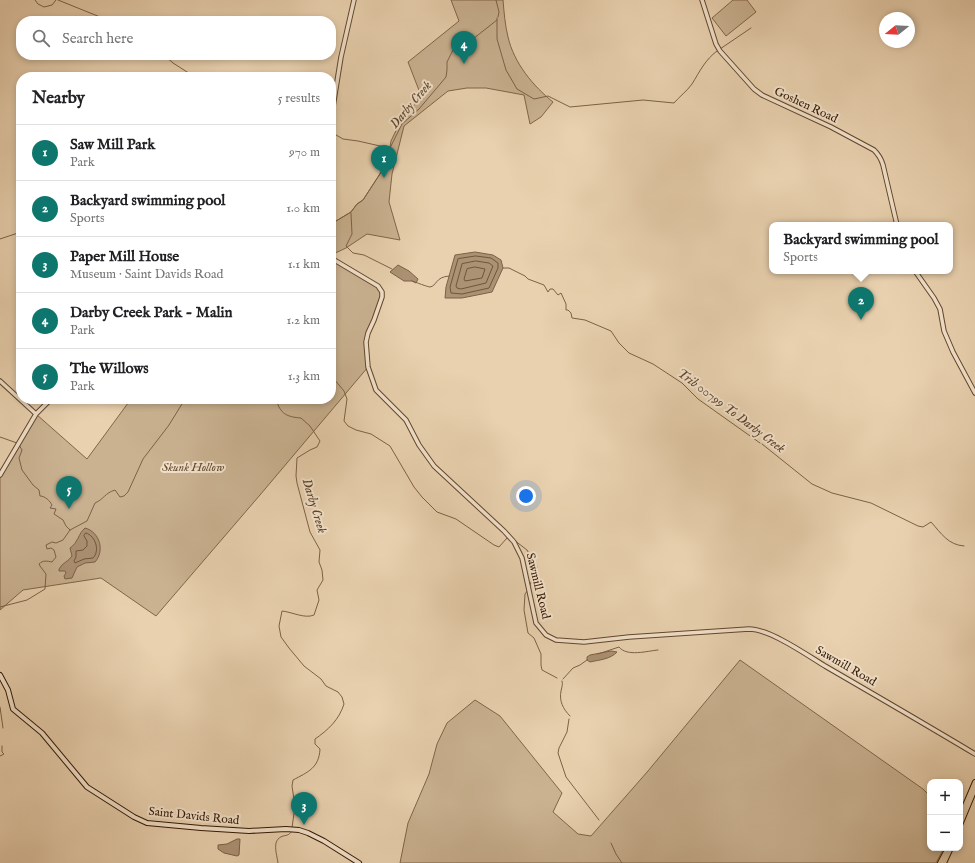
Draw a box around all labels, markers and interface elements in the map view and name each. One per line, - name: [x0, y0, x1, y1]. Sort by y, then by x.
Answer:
- north arrow: [879, 12, 915, 48]
- search box: [16, 16, 336, 60]
- icon: search: [30, 27, 52, 49]
- text: Search here: [62, 29, 133, 48]
- pin: 4: [451, 31, 477, 64]
- water label: Darby Creek: [386, 77, 436, 132]
- street label: Goshen Road: [772, 84, 841, 126]
- text: Nearby: [32, 88, 85, 109]
- text: 5 results: [278, 90, 320, 107]
- text: Saw Mill Park: [70, 135, 155, 154]
- text: 1: [43, 144, 47, 161]
- text: 970 m: [289, 144, 320, 161]
- pin: 1: [371, 145, 397, 178]
- text: Park: [70, 154, 95, 171]
- text: Backyard swimming pool: [70, 191, 225, 210]
- text: 2: [42, 200, 48, 217]
- text: 1.0 km: [286, 200, 320, 217]
- text: Sports: [70, 210, 105, 227]
- popup: [769, 222, 953, 274]
- text: Backyard swimming pool: [783, 230, 939, 249]
- text: Paper Mill House: [70, 247, 179, 266]
- text: Sports: [783, 249, 818, 266]
- text: 3: [43, 256, 47, 273]
- text: 1.1 km: [288, 256, 320, 273]
- text: Museum · Saint Davids Road: [70, 266, 223, 283]
- pin: 2: [848, 287, 874, 320]
- text: Darby Creek Park - Malin: [70, 303, 233, 322]
- text: 4: [42, 312, 48, 329]
- text: 1.2 km: [286, 312, 320, 329]
- text: Park: [70, 322, 95, 339]
- text: The Willows: [70, 359, 149, 378]
- water label: Trib 00799 To Darby Creek: [674, 365, 789, 458]
- text: 5: [43, 368, 47, 385]
- text: 1.3 km: [288, 368, 320, 385]
- text: Park: [70, 378, 95, 395]
- park label: Skunk Hollow: [162, 460, 225, 475]
- pin: 5: [56, 476, 82, 509]
- water label: Darby Creek: [298, 476, 331, 536]
- your location: [516, 486, 536, 506]
- street label: Sawmill Road: [523, 551, 554, 621]
- street label: Sawmill Road: [813, 643, 880, 690]
- map controls: [927, 779, 963, 851]
- button: +: [927, 779, 963, 815]
- pin: 3: [291, 792, 317, 825]
- street label: Saint Davids Road: [148, 804, 241, 828]
- button: −: [927, 815, 963, 851]

